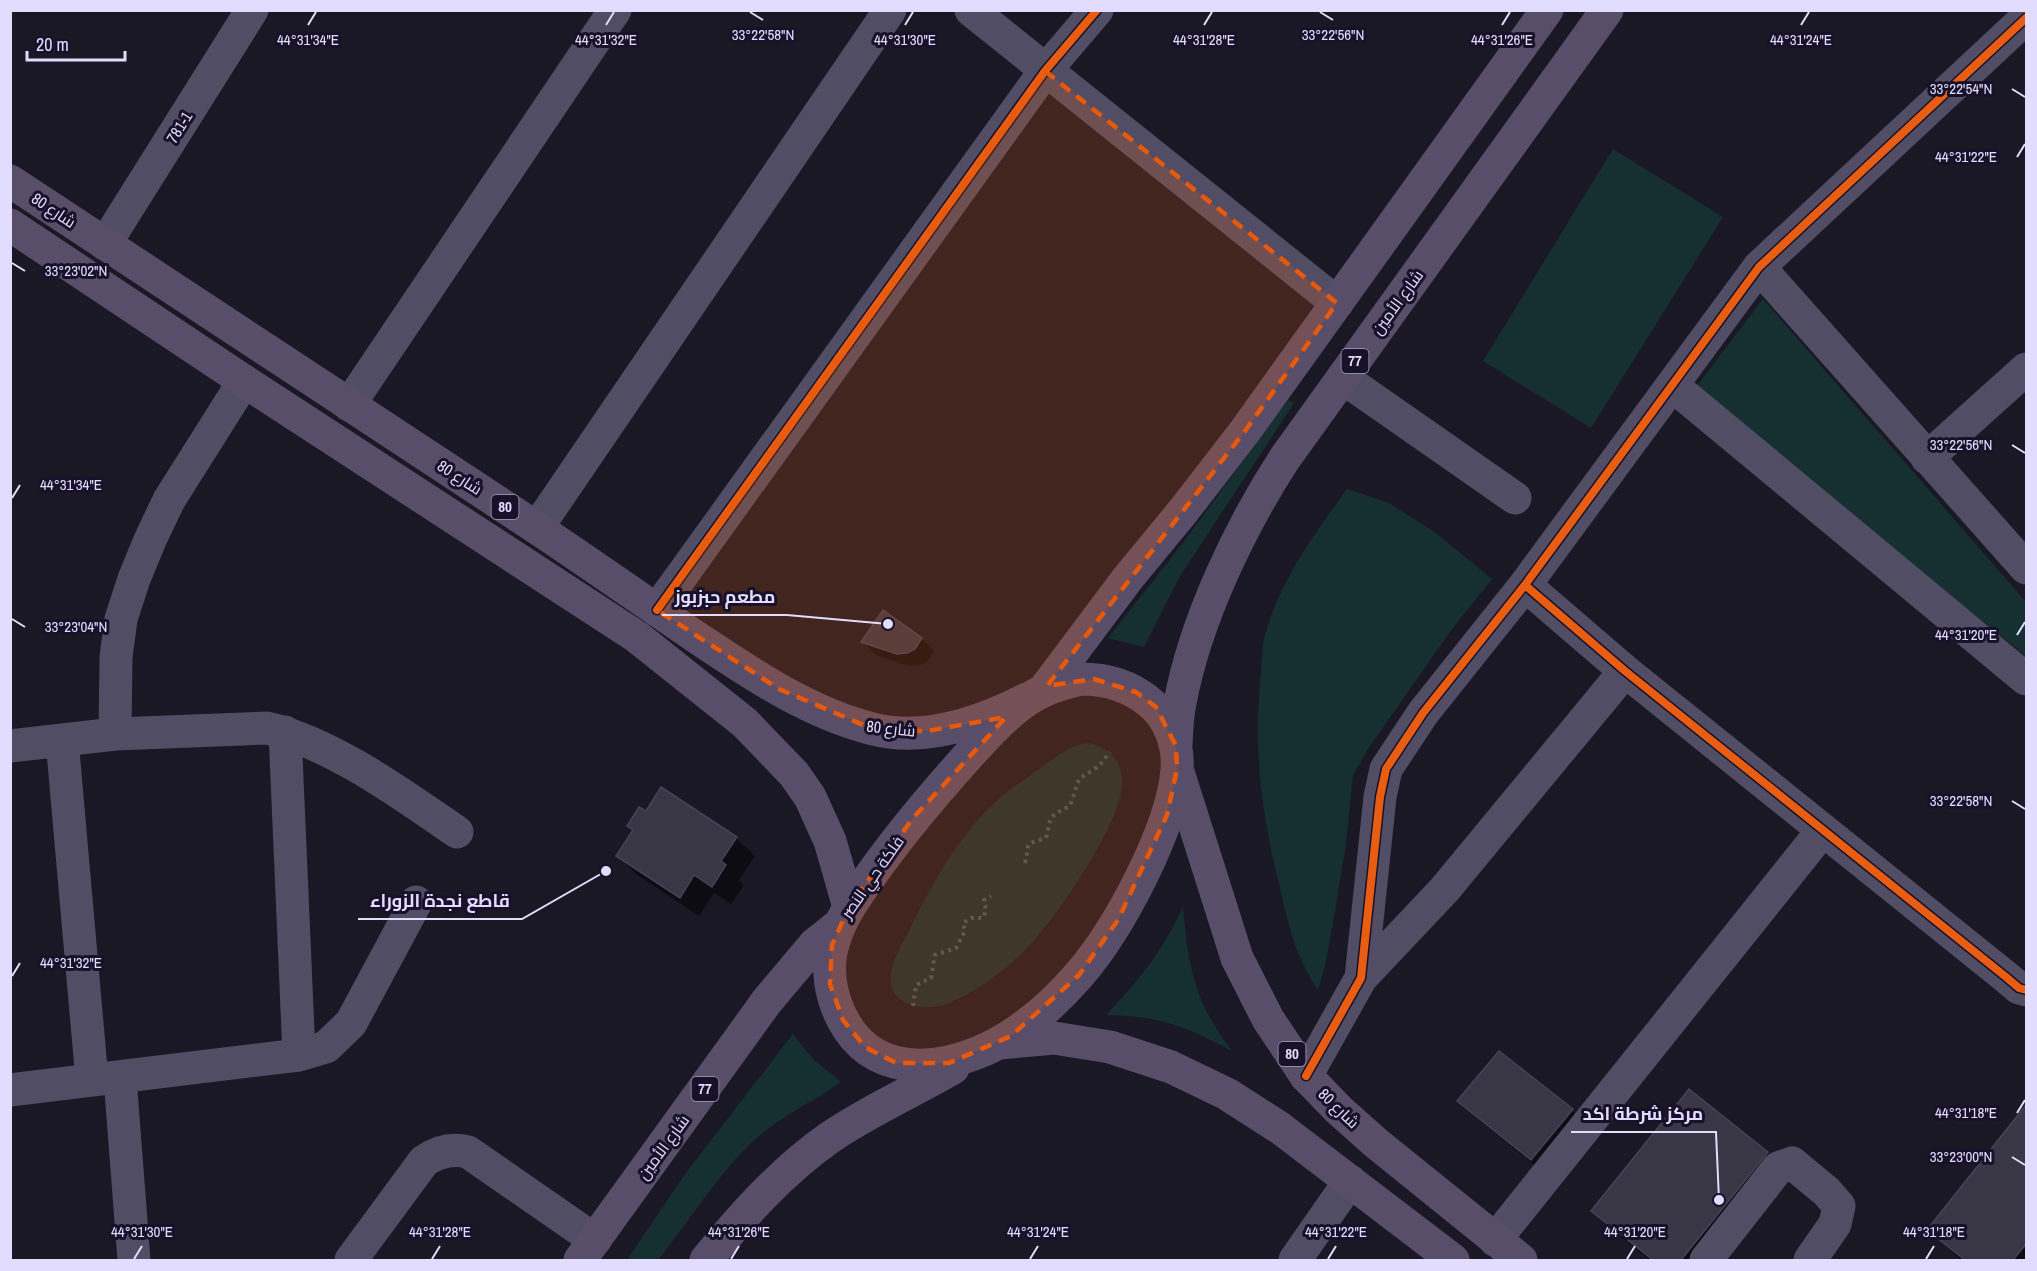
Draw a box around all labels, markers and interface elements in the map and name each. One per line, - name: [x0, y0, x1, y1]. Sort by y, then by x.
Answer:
- scale bar: [27, 24, 124, 62]
- text: 33°22'58"N: [732, 24, 794, 45]
- text: 33°22'56"N: [1302, 24, 1364, 45]
- text: 44°31'34"E: [277, 29, 339, 50]
- text: 44°31'32"E: [575, 29, 637, 50]
- text: 44°31'30"E: [874, 29, 936, 50]
- text: 44°31'28"E: [1173, 29, 1235, 50]
- text: 44°31'26"E: [1471, 29, 1533, 50]
- text: 44°31'24"E: [1770, 29, 1832, 50]
- text: 20 m: [36, 32, 69, 57]
- text: 33°22'54"N: [1930, 78, 1992, 99]
- street label: 781-1: [161, 106, 198, 147]
- text: 44°31'22"E: [1935, 146, 1997, 167]
- street label: شارع 80: [27, 187, 81, 234]
- text: 33°23'02"N: [45, 260, 107, 281]
- street label: شارع الأمين: [1366, 265, 1429, 340]
- road number: 77: [1342, 349, 1368, 373]
- text: 33°22'56"N: [1930, 434, 1992, 455]
- street label: شارع 80: [433, 454, 487, 500]
- text: 44°31'34"E: [40, 474, 102, 495]
- road number: 80: [492, 495, 518, 519]
- callout: مطعم حبزبوز: [662, 579, 787, 615]
- text: مطعم حبزبوز: [674, 584, 775, 609]
- text: 33°23'04"N: [45, 616, 107, 637]
- text: 44°31'20"E: [1935, 624, 1997, 645]
- street label: شارع 80: [865, 714, 917, 743]
- text: 33°22'58"N: [1930, 790, 1992, 811]
- street label: فلكة حي النصر: [835, 831, 911, 925]
- callout: قاطع نجدة الزوراء: [358, 883, 522, 919]
- text: قاطع نجدة الزوراء: [370, 888, 510, 913]
- text: 44°31'32"E: [40, 952, 102, 973]
- road number: 80: [1278, 1042, 1306, 1066]
- road number: 77: [692, 1077, 718, 1101]
- street label: شارع 80: [1313, 1083, 1364, 1134]
- callout: مركز شرطة اكد: [1571, 1096, 1716, 1132]
- text: مركز شرطة اكد: [1583, 1101, 1703, 1126]
- text: 44°31'18"E: [1935, 1102, 1997, 1123]
- street label: شارع الأمين: [632, 1110, 695, 1185]
- text: 33°23'00"N: [1930, 1146, 1992, 1167]
- text: 44°31'30"E: [111, 1221, 173, 1242]
- text: 44°31'28"E: [409, 1221, 471, 1242]
- text: 44°31'26"E: [708, 1221, 770, 1242]
- text: 44°31'24"E: [1007, 1221, 1069, 1242]
- text: 44°31'22"E: [1305, 1221, 1367, 1242]
- text: 44°31'20"E: [1604, 1221, 1666, 1242]
- text: 44°31'18"E: [1903, 1221, 1965, 1242]

